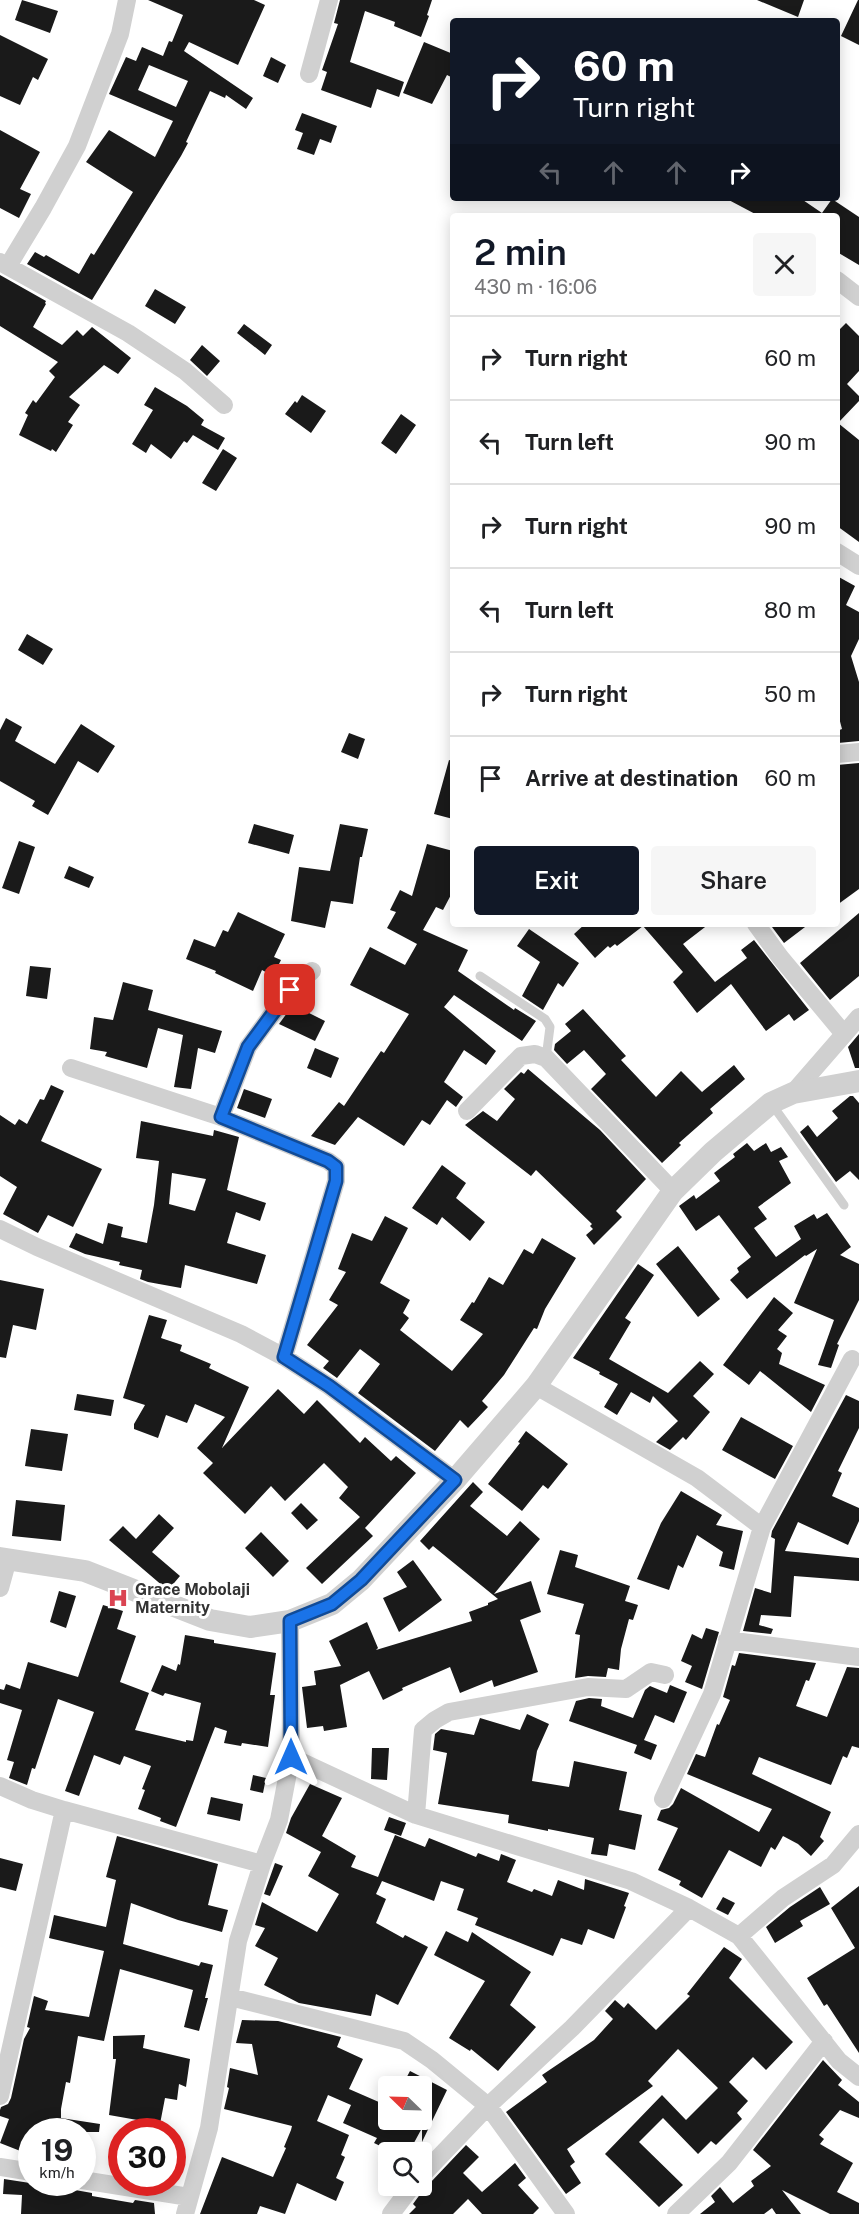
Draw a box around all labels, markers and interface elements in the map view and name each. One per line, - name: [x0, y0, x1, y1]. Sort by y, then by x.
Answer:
- text: 60 m: [573, 41, 675, 90]
- icon: right: [474, 42, 552, 120]
- text: Turn right: [573, 91, 696, 123]
- icon: left: [534, 156, 567, 189]
- icon: ahead: [597, 156, 630, 189]
- icon: ahead: [660, 156, 693, 189]
- icon: right: [723, 156, 756, 189]
- text: 2 min: [474, 231, 567, 273]
- button: close: [753, 233, 816, 296]
- text: 430 m · 16:06: [474, 275, 597, 299]
- icon: right: [474, 342, 507, 375]
- text: Turn right: [525, 345, 628, 371]
- text: 60 m: [765, 345, 816, 371]
- icon: left: [474, 426, 507, 459]
- text: Turn left: [525, 429, 614, 455]
- text: 90 m: [765, 429, 816, 455]
- icon: right: [474, 510, 507, 543]
- text: Turn right: [525, 513, 628, 539]
- text: 90 m: [765, 513, 816, 539]
- icon: left: [474, 594, 507, 627]
- text: Turn left: [525, 597, 614, 623]
- text: 80 m: [764, 597, 816, 623]
- icon: right: [474, 678, 507, 711]
- text: Turn right: [525, 681, 628, 707]
- text: 50 m: [764, 681, 816, 707]
- icon: arrive: [474, 762, 507, 795]
- text: Arrive at destination: [525, 765, 738, 791]
- text: 60 m: [765, 765, 816, 791]
- button: Exit: [474, 846, 639, 915]
- button: Share: [651, 846, 816, 915]
- pin: [264, 964, 315, 1015]
- icon: arrive: [273, 973, 306, 1006]
- place label: Grace Mobolaji Maternity: [135, 1580, 250, 1617]
- hospital icon: Grace Mobolaji Maternity: [106, 1586, 130, 1610]
- position arrow: [259, 1725, 323, 1789]
- north arrow: [378, 2076, 432, 2130]
- map controls: [378, 2076, 432, 2196]
- speed limit sign: 30: [108, 2118, 186, 2196]
- text: 19: [41, 2132, 73, 2168]
- button: search: [378, 2142, 432, 2196]
- text: km/h: [39, 2164, 75, 2181]

